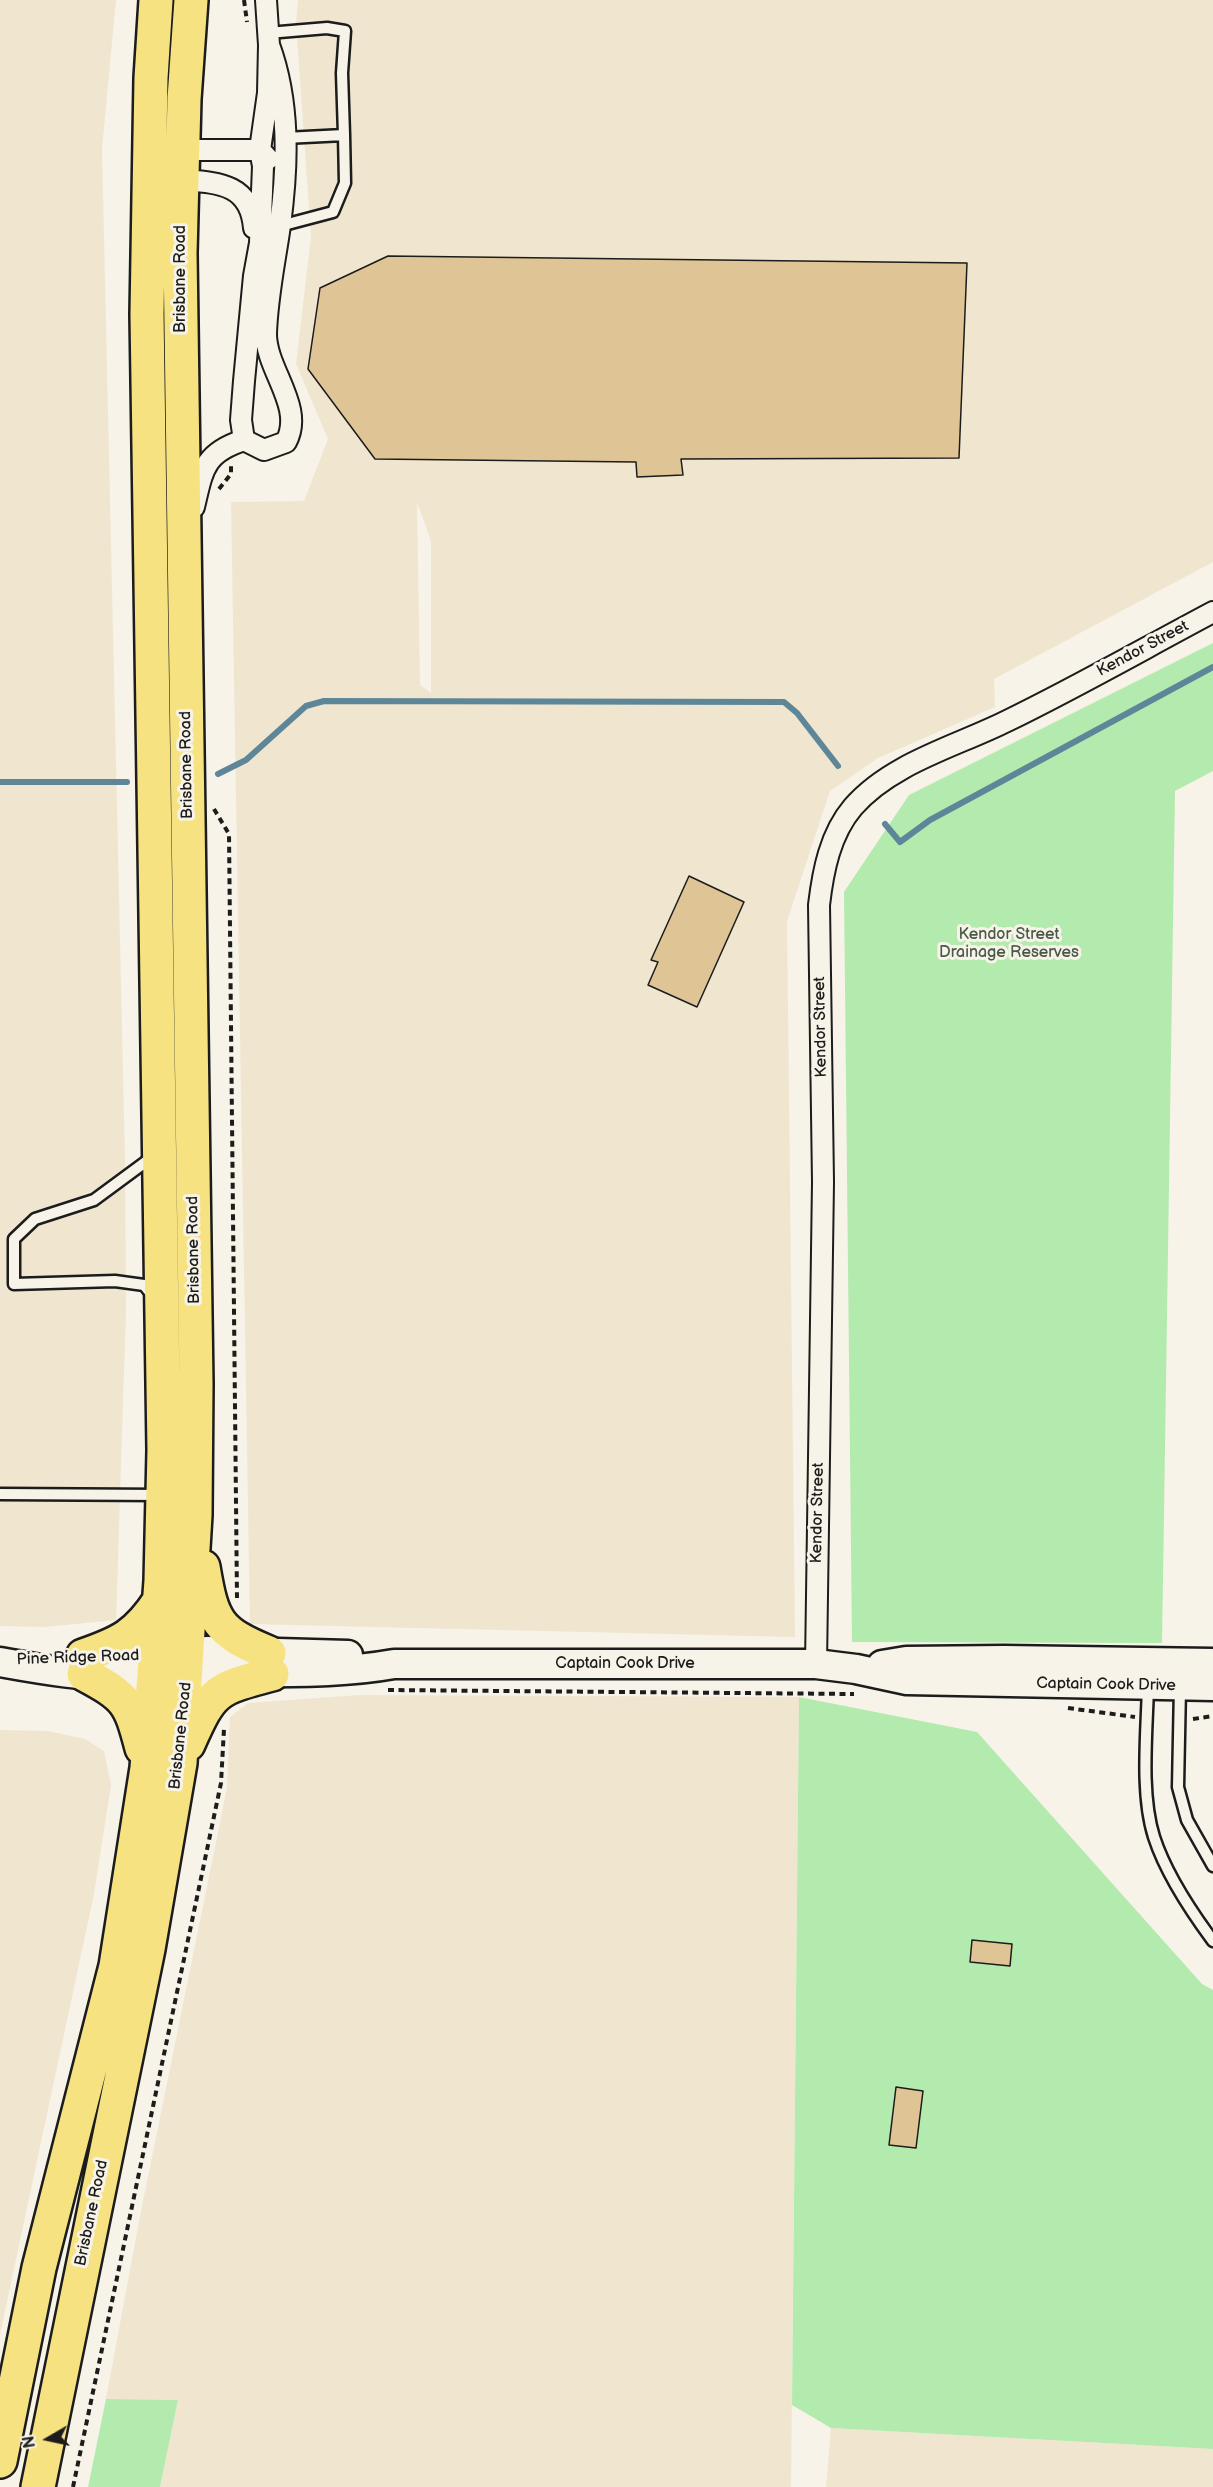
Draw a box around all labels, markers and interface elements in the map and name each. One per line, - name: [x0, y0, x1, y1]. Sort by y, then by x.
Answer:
- street label: Brisbane Road: [171, 225, 191, 333]
- street label: Kendor Street: [1094, 617, 1192, 681]
- street label: Brisbane Road: [176, 711, 198, 819]
- park label: Kendor Street Drainage Reserves: [939, 925, 1079, 963]
- street label: Kendor Street: [811, 976, 831, 1078]
- street label: Brisbane Road: [183, 1196, 205, 1304]
- street label: Kendor Street: [808, 1462, 828, 1564]
- street label: Pine Ridge Road: [16, 1646, 140, 1670]
- street label: Captain Cook Drive: [555, 1654, 695, 1674]
- street label: Captain Cook Drive: [1036, 1674, 1176, 1696]
- street label: Brisbane Road: [166, 1681, 196, 1791]
- street label: Brisbane Road: [71, 2158, 113, 2268]
- north arrow: [18, 2409, 78, 2469]
- text: N: [19, 2434, 40, 2449]

